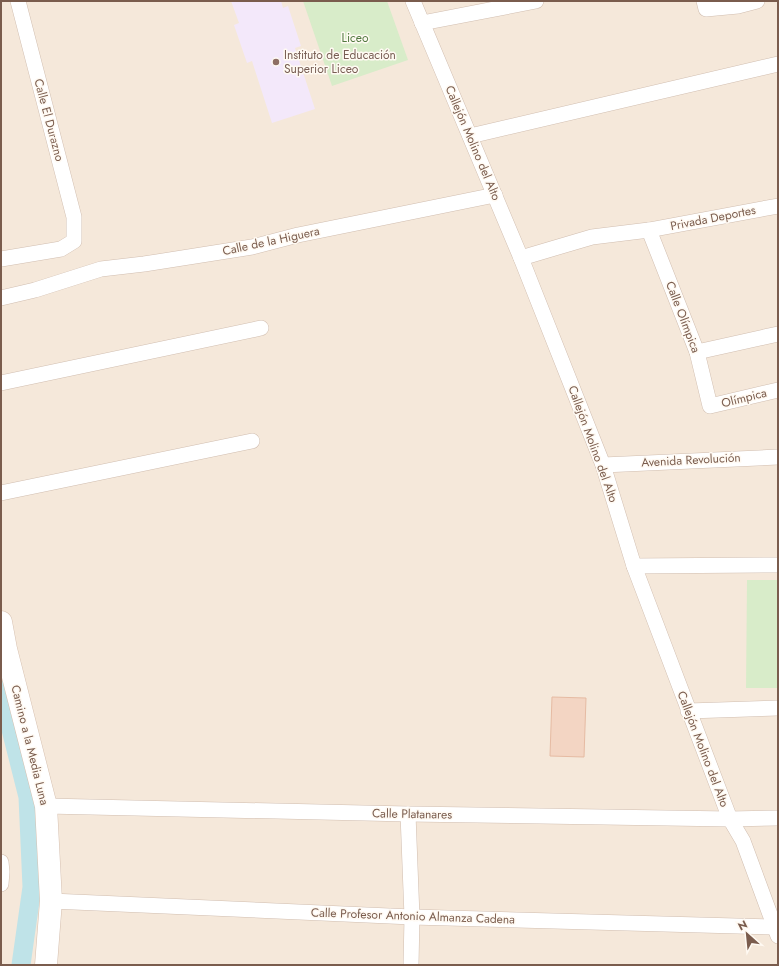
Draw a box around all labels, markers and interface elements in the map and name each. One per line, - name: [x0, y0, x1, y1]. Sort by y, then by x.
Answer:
- park label: Liceo: [342, 29, 369, 47]
- place label: Instituto de Educación Superior Liceo: [284, 46, 396, 78]
- marker: Instituto de Educación Superior Liceo: [271, 57, 281, 67]
- street label: Calle El Durazno: [29, 77, 69, 164]
- street label: Callejón Molino del Alto: [441, 83, 506, 204]
- street label: Privada Deportes: [669, 201, 757, 235]
- street label: Calle de la Higuera: [221, 222, 321, 260]
- street label: Calle Olímpica: [661, 279, 705, 356]
- street label: Callejón Molino del Alto: [563, 383, 623, 505]
- street label: Olímpica: [719, 384, 769, 412]
- street label: Avenida Revolución: [641, 448, 741, 472]
- street label: Camino a la Media Luna: [6, 683, 54, 807]
- street label: Callejón Molino del Alto: [673, 688, 734, 810]
- street label: Calle Platanares: [372, 804, 452, 824]
- street label: Calle Profesor Antonio Almanza Cadena: [311, 903, 516, 929]
- north arrow: [727, 914, 767, 954]
- text: N: [735, 916, 750, 934]

